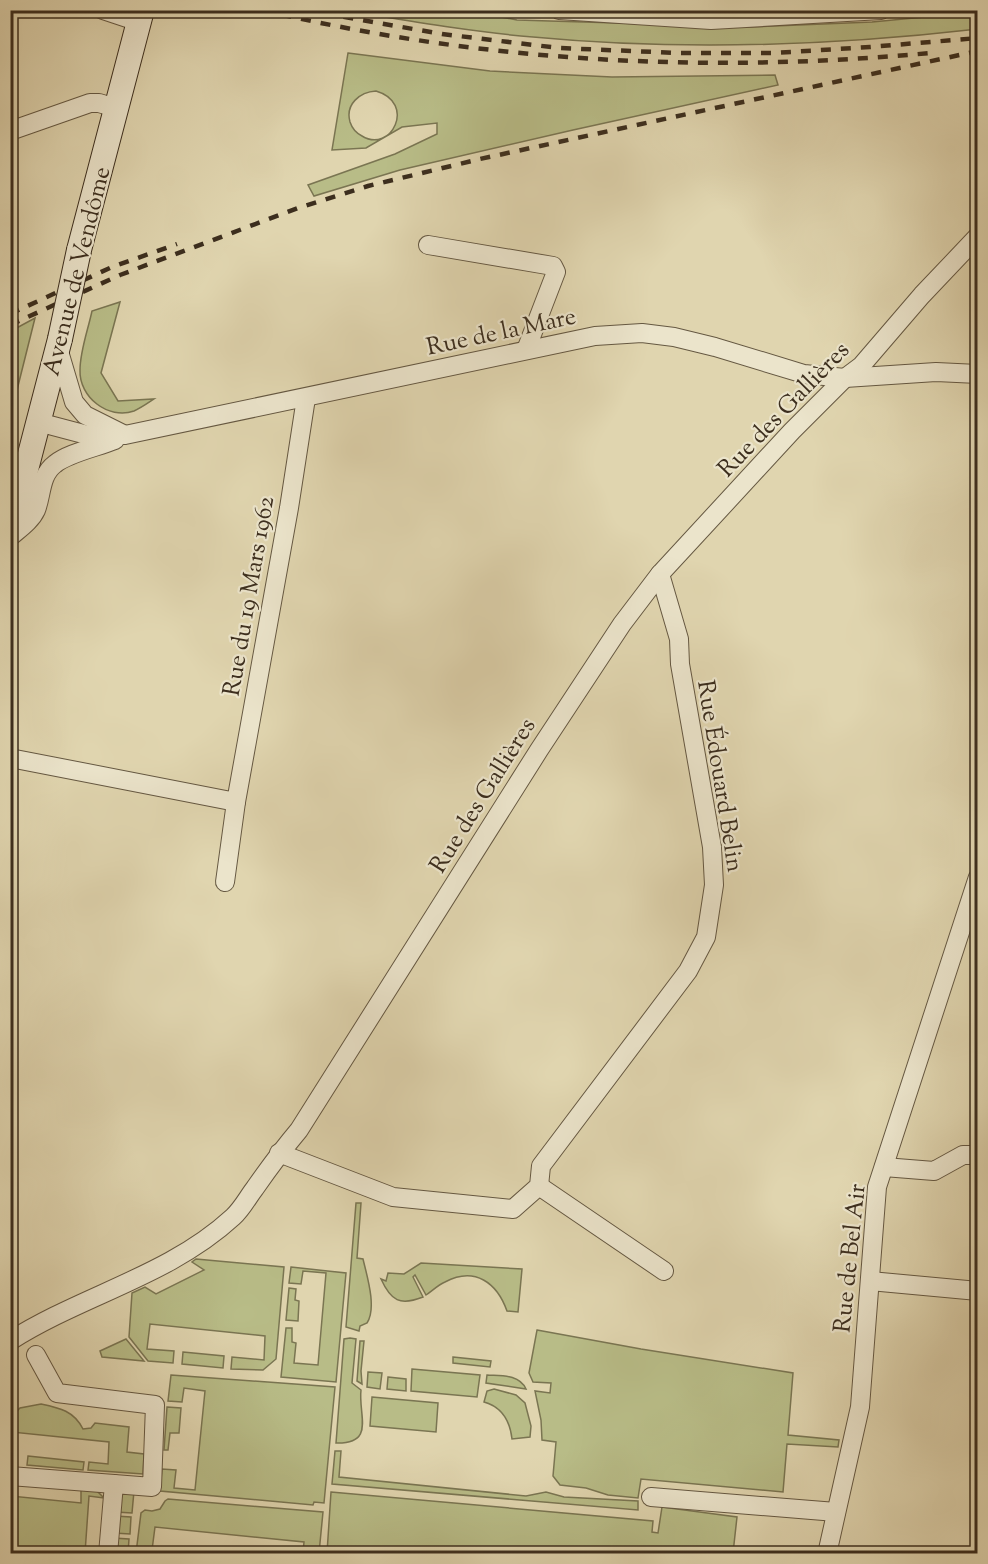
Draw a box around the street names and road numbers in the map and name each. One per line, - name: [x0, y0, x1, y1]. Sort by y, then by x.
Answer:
- street label: Avenue de Vendôme: [36, 163, 120, 380]
- street label: Rue de la Mare: [423, 301, 579, 365]
- street label: Rue des Gallières: [711, 335, 858, 486]
- street label: Rue du 19 Mars 1962: [216, 494, 284, 699]
- street label: Rue Édouard Belin: [687, 678, 751, 875]
- street label: Rue des Gallières: [422, 712, 545, 880]
- street label: Rue de Bel Air: [826, 1182, 876, 1334]

